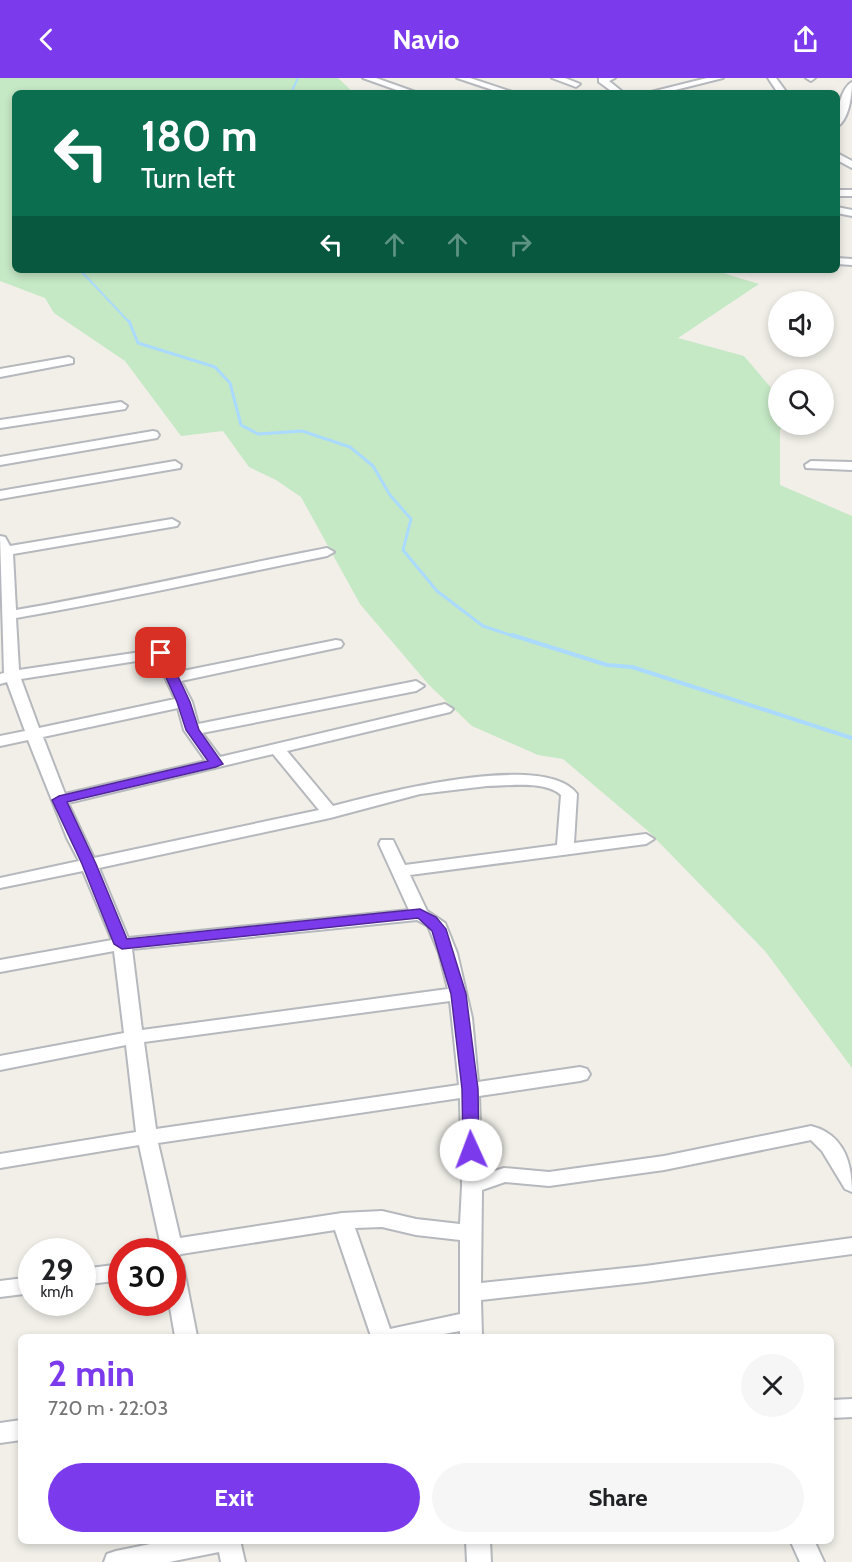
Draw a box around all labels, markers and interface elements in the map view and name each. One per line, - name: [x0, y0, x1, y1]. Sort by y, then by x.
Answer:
- icon: back: [30, 23, 63, 56]
- text: Navio: [392, 23, 460, 56]
- icon: share: [789, 23, 822, 56]
- text: 180 m: [141, 110, 257, 162]
- icon: left: [42, 114, 120, 192]
- text: Turn left: [141, 162, 235, 195]
- icon: left: [315, 228, 348, 261]
- icon: ahead: [378, 228, 411, 261]
- icon: ahead: [441, 228, 474, 261]
- icon: right: [504, 228, 537, 261]
- map controls: [768, 291, 834, 435]
- button: sound: [768, 291, 834, 357]
- button: search: [768, 369, 834, 435]
- pin: [135, 627, 186, 678]
- icon: arrive: [144, 636, 177, 669]
- position arrow: [439, 1118, 503, 1182]
- speed limit sign: 30: [108, 1238, 186, 1316]
- text: 29: [41, 1251, 73, 1288]
- text: km/h: [41, 1283, 73, 1301]
- text: 2 min: [48, 1351, 135, 1395]
- button: close: [741, 1354, 804, 1417]
- text: 720 m · 22:03: [48, 1396, 168, 1420]
- button: Exit: [48, 1463, 420, 1532]
- button: Share: [432, 1463, 804, 1532]

